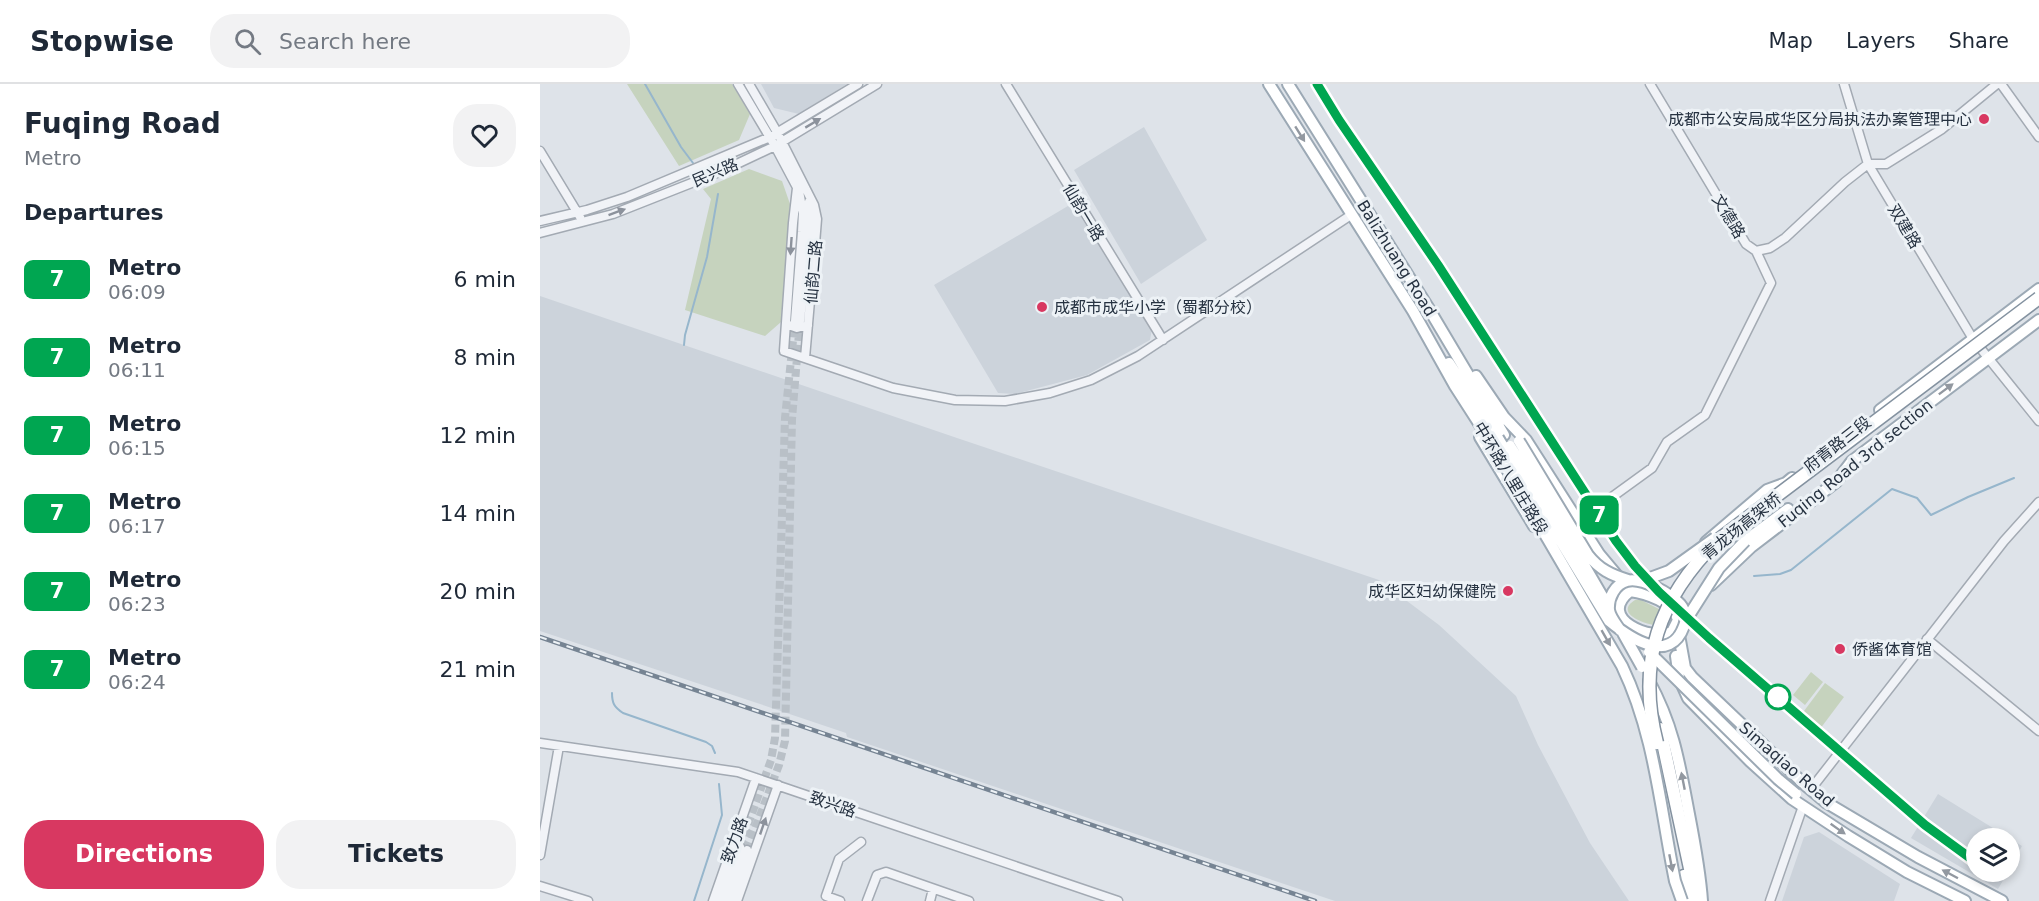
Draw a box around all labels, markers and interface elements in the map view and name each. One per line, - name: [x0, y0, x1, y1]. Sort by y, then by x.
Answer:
- search box: [210, 14, 630, 68]
- text: Stopwise: [30, 25, 174, 58]
- icon: search: [231, 25, 264, 58]
- text: Search here: [279, 29, 411, 54]
- text: Map: [1769, 29, 1813, 53]
- text: Layers: [1846, 29, 1915, 53]
- text: Share: [1948, 29, 2009, 53]
- button: heart: [453, 104, 516, 167]
- text: Fuqing Road: [24, 107, 221, 140]
- place label: 成都市公安局成华区分局执法办案管理中心: [1668, 110, 1972, 129]
- marker: 成都市公安局成华区分局执法办案管理中心: [1977, 112, 1991, 126]
- one-way arrow: [805, 118, 821, 129]
- one-way arrow: [1295, 125, 1306, 142]
- text: Metro: [24, 146, 81, 170]
- street label: 民兴路: [689, 154, 741, 191]
- street label: 仙韵一路: [1059, 180, 1108, 245]
- street label: 文德路: [1708, 191, 1749, 242]
- street label: Balizhuang Road: [1353, 197, 1440, 320]
- text: Departures: [24, 200, 164, 225]
- street label: 双建路: [1884, 201, 1925, 252]
- one-way arrow: [608, 207, 626, 217]
- one-way arrow: [787, 237, 796, 256]
- street label: 仙韵二路: [801, 239, 826, 305]
- text: Metro: [108, 255, 181, 280]
- text: 7: [50, 267, 64, 291]
- text: 6 min: [454, 267, 516, 292]
- text: 06:09: [108, 280, 166, 304]
- place label: 成都市成华小学（蜀都分校）: [1054, 298, 1262, 317]
- marker: 成都市成华小学（蜀都分校）: [1035, 300, 1049, 314]
- text: Metro: [108, 333, 181, 358]
- text: 7: [50, 345, 64, 369]
- text: 8 min: [454, 345, 516, 370]
- text: 06:11: [108, 358, 166, 382]
- one-way arrow: [1938, 383, 1954, 395]
- street label: Fuqing Road 3rd section: [1774, 395, 1936, 532]
- text: Metro: [108, 411, 181, 436]
- street label: 府青路三段: [1800, 412, 1875, 477]
- street label: 中环路八里庄路段: [1469, 418, 1552, 538]
- text: 7: [50, 423, 64, 447]
- text: 12 min: [440, 423, 516, 448]
- text: 06:15: [108, 436, 166, 460]
- text: Metro: [108, 489, 181, 514]
- street label: 青龙场高架桥: [1698, 489, 1785, 564]
- line badge: 7: [1580, 496, 1618, 534]
- text: 7: [50, 501, 64, 525]
- text: 14 min: [440, 501, 516, 526]
- text: 7: [1592, 503, 1606, 527]
- text: 06:17: [108, 514, 166, 538]
- text: Metro: [108, 567, 181, 592]
- text: 7: [50, 579, 64, 603]
- text: 20 min: [440, 579, 516, 604]
- place label: 成华区妇幼保健院: [1368, 582, 1496, 601]
- marker: 成华区妇幼保健院: [1501, 584, 1515, 598]
- text: 06:23: [108, 592, 166, 616]
- one-way arrow: [1600, 630, 1611, 646]
- place label: 侨酱体育馆: [1852, 640, 1932, 659]
- marker: 侨酱体育馆: [1833, 642, 1847, 656]
- text: Metro: [108, 645, 181, 670]
- text: 7: [50, 657, 64, 681]
- text: 21 min: [440, 657, 516, 682]
- text: 06:24: [108, 670, 166, 694]
- unlabelled marker: [1765, 684, 1791, 710]
- street label: Simaqiao Road: [1735, 718, 1838, 811]
- one-way arrow: [1678, 771, 1687, 790]
- street label: 致兴路: [807, 788, 859, 821]
- street label: 致力路: [717, 814, 752, 866]
- one-way arrow: [759, 817, 769, 835]
- button: Directions: [24, 820, 264, 889]
- button: Tickets: [276, 820, 516, 889]
- one-way arrow: [1829, 823, 1845, 835]
- map controls: [1966, 828, 2020, 882]
- button: layers: [1966, 828, 2020, 882]
- one-way arrow: [1667, 854, 1676, 873]
- one-way arrow: [1941, 869, 1958, 879]

